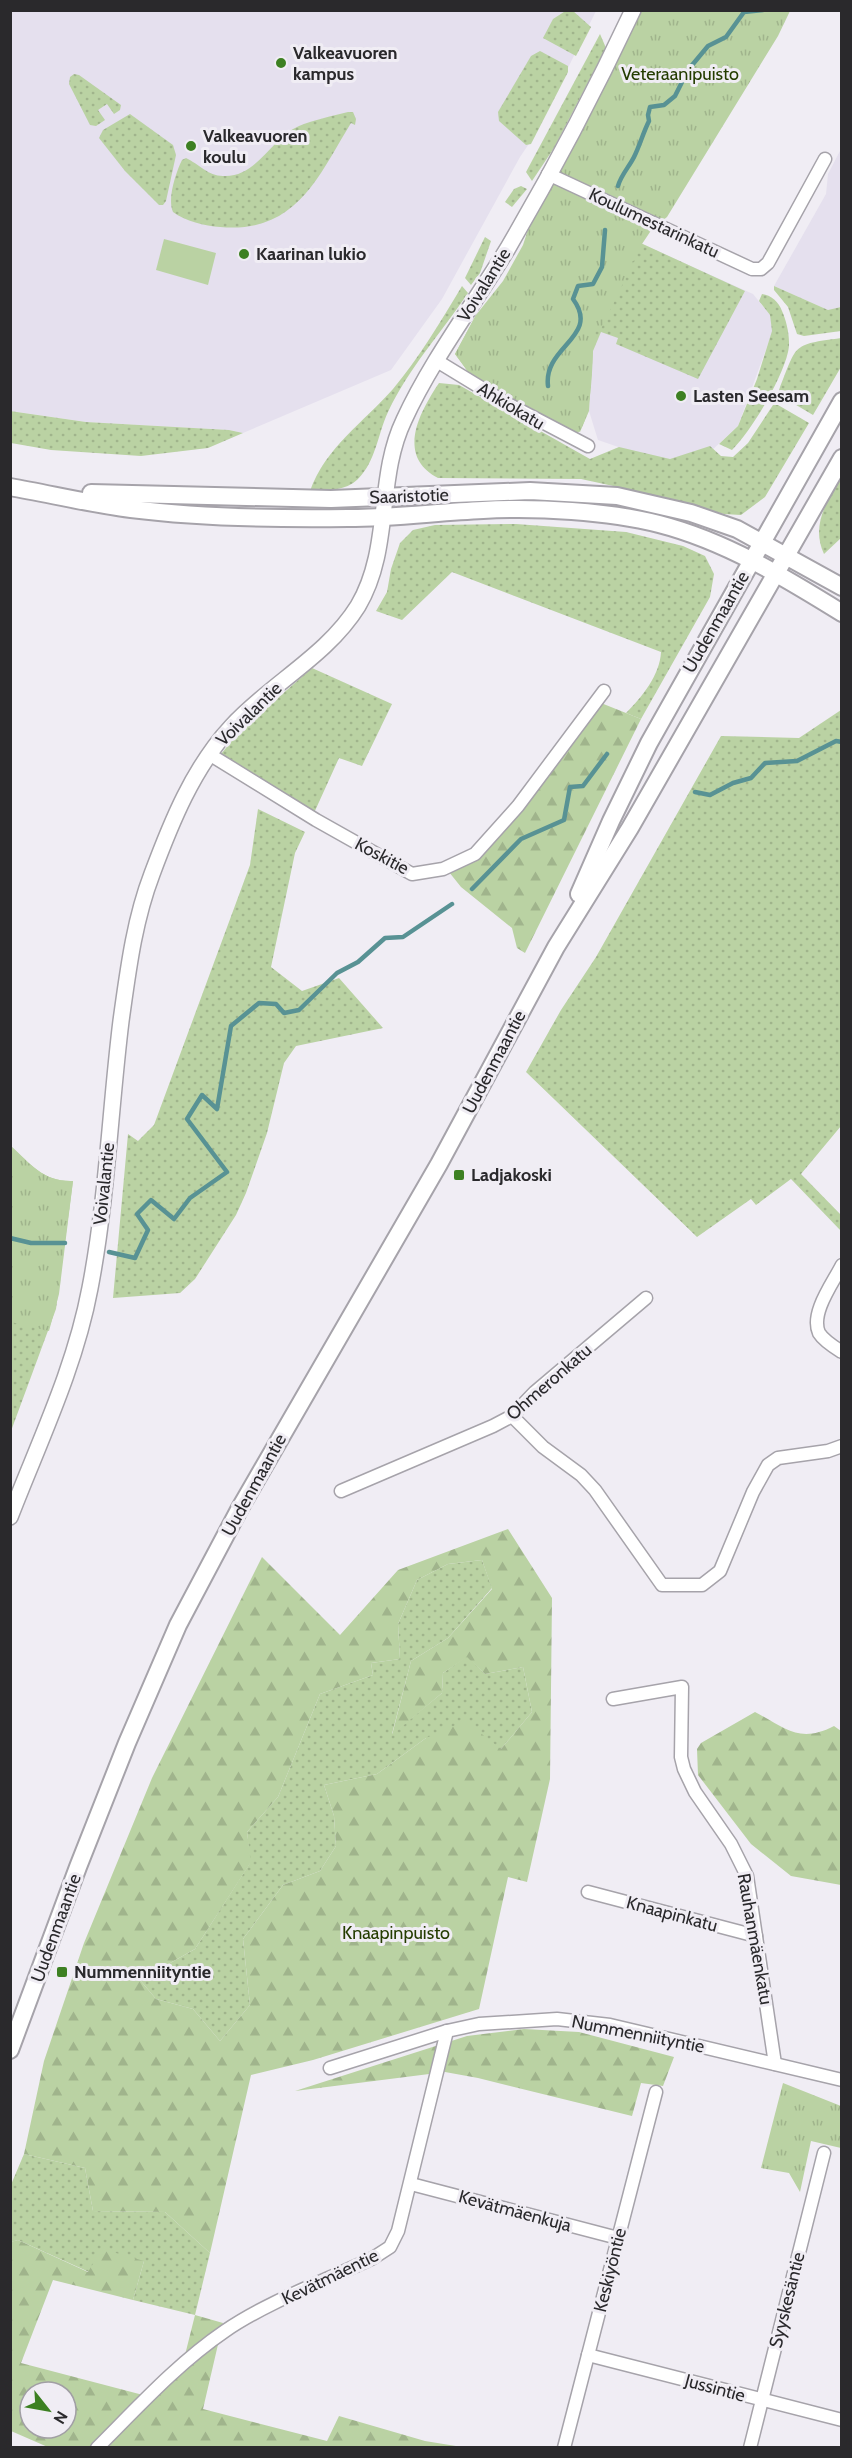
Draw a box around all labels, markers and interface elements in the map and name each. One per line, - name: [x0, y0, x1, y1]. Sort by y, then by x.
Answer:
- place label: Valkeavuoren kampus: [293, 42, 398, 85]
- marker: Valkeavuoren kampus: [274, 56, 288, 70]
- park label: Veteraanipuisto: [621, 63, 739, 85]
- place label: Valkeavuoren koulu: [203, 125, 308, 168]
- marker: Valkeavuoren koulu: [184, 139, 198, 153]
- street label: Koulumestarinkatu: [585, 183, 723, 263]
- place label: Kaarinan lukio: [256, 243, 366, 265]
- street label: Voivalantie: [453, 244, 515, 326]
- marker: Kaarinan lukio: [237, 247, 251, 261]
- street label: Ahkiokatu: [473, 377, 549, 435]
- place label: Lasten Seesam: [693, 385, 809, 407]
- marker: Lasten Seesam: [674, 389, 688, 403]
- street label: Saaristotie: [369, 484, 449, 508]
- street label: Uudenmaantie: [678, 567, 754, 677]
- street label: Voivalantie: [212, 677, 286, 751]
- street label: Koskitie: [351, 833, 413, 879]
- street label: Uudenmaantie: [458, 1007, 530, 1117]
- street label: Voivalantie: [89, 1142, 119, 1226]
- place label: Ladjakoski: [471, 1164, 552, 1186]
- marker: Ladjakoski: [452, 1168, 466, 1182]
- street label: Ohmeronkatu: [502, 1339, 596, 1425]
- street label: Uudenmaantie: [217, 1430, 291, 1540]
- street label: Uudenmaantie: [26, 1871, 86, 1985]
- street label: Rauhanmäenkatu: [733, 1872, 777, 2006]
- street label: Knaapinkatu: [624, 1891, 720, 1937]
- park label: Knaapinpuisto: [342, 1922, 450, 1944]
- place label: Nummenniityntie: [74, 1961, 211, 1983]
- marker: Nummenniityntie: [55, 1965, 69, 1979]
- street label: Nummenniityntie: [570, 2010, 706, 2058]
- street label: Kevätmäenkuja: [456, 2185, 574, 2237]
- street label: Keskiyöntie: [589, 2226, 631, 2314]
- street label: Kevätmäentie: [278, 2244, 382, 2310]
- street label: Syyskesäntie: [764, 2250, 810, 2350]
- street label: Jussintie: [681, 2369, 748, 2407]
- north arrow: [18, 2380, 78, 2440]
- text: N: [49, 2408, 71, 2427]

